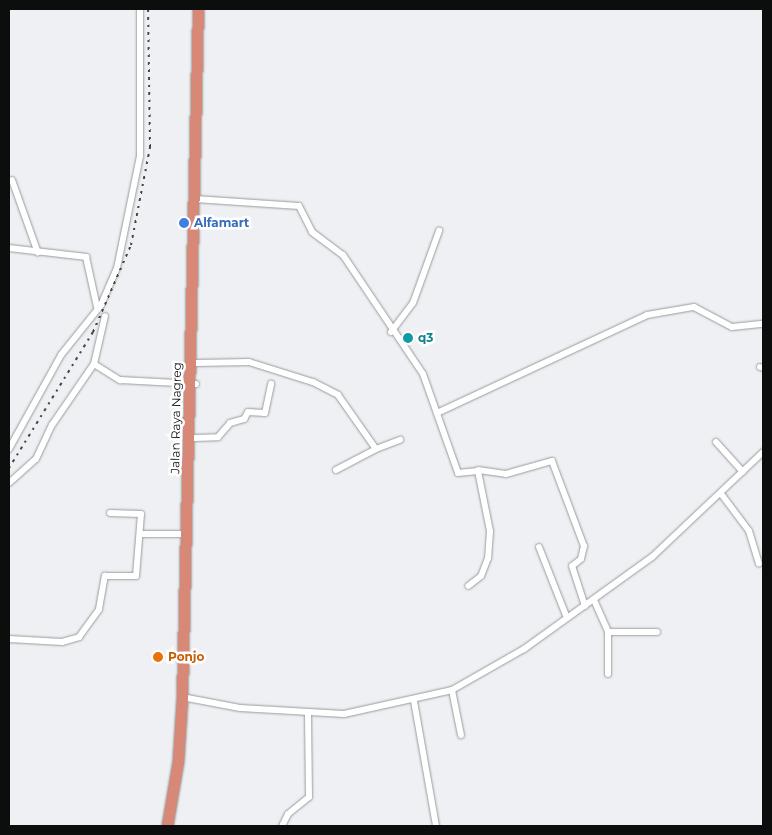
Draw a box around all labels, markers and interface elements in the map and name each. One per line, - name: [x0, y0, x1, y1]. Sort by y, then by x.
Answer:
- place label: Alfamart: [194, 216, 249, 230]
- marker: Alfamart: [178, 217, 190, 229]
- place label: q3: [418, 331, 433, 345]
- marker: q3: [402, 332, 414, 344]
- street label: Jalan Raya Nagreg: [168, 362, 184, 474]
- place label: Ponjo: [168, 650, 204, 664]
- marker: Ponjo: [152, 651, 164, 663]

